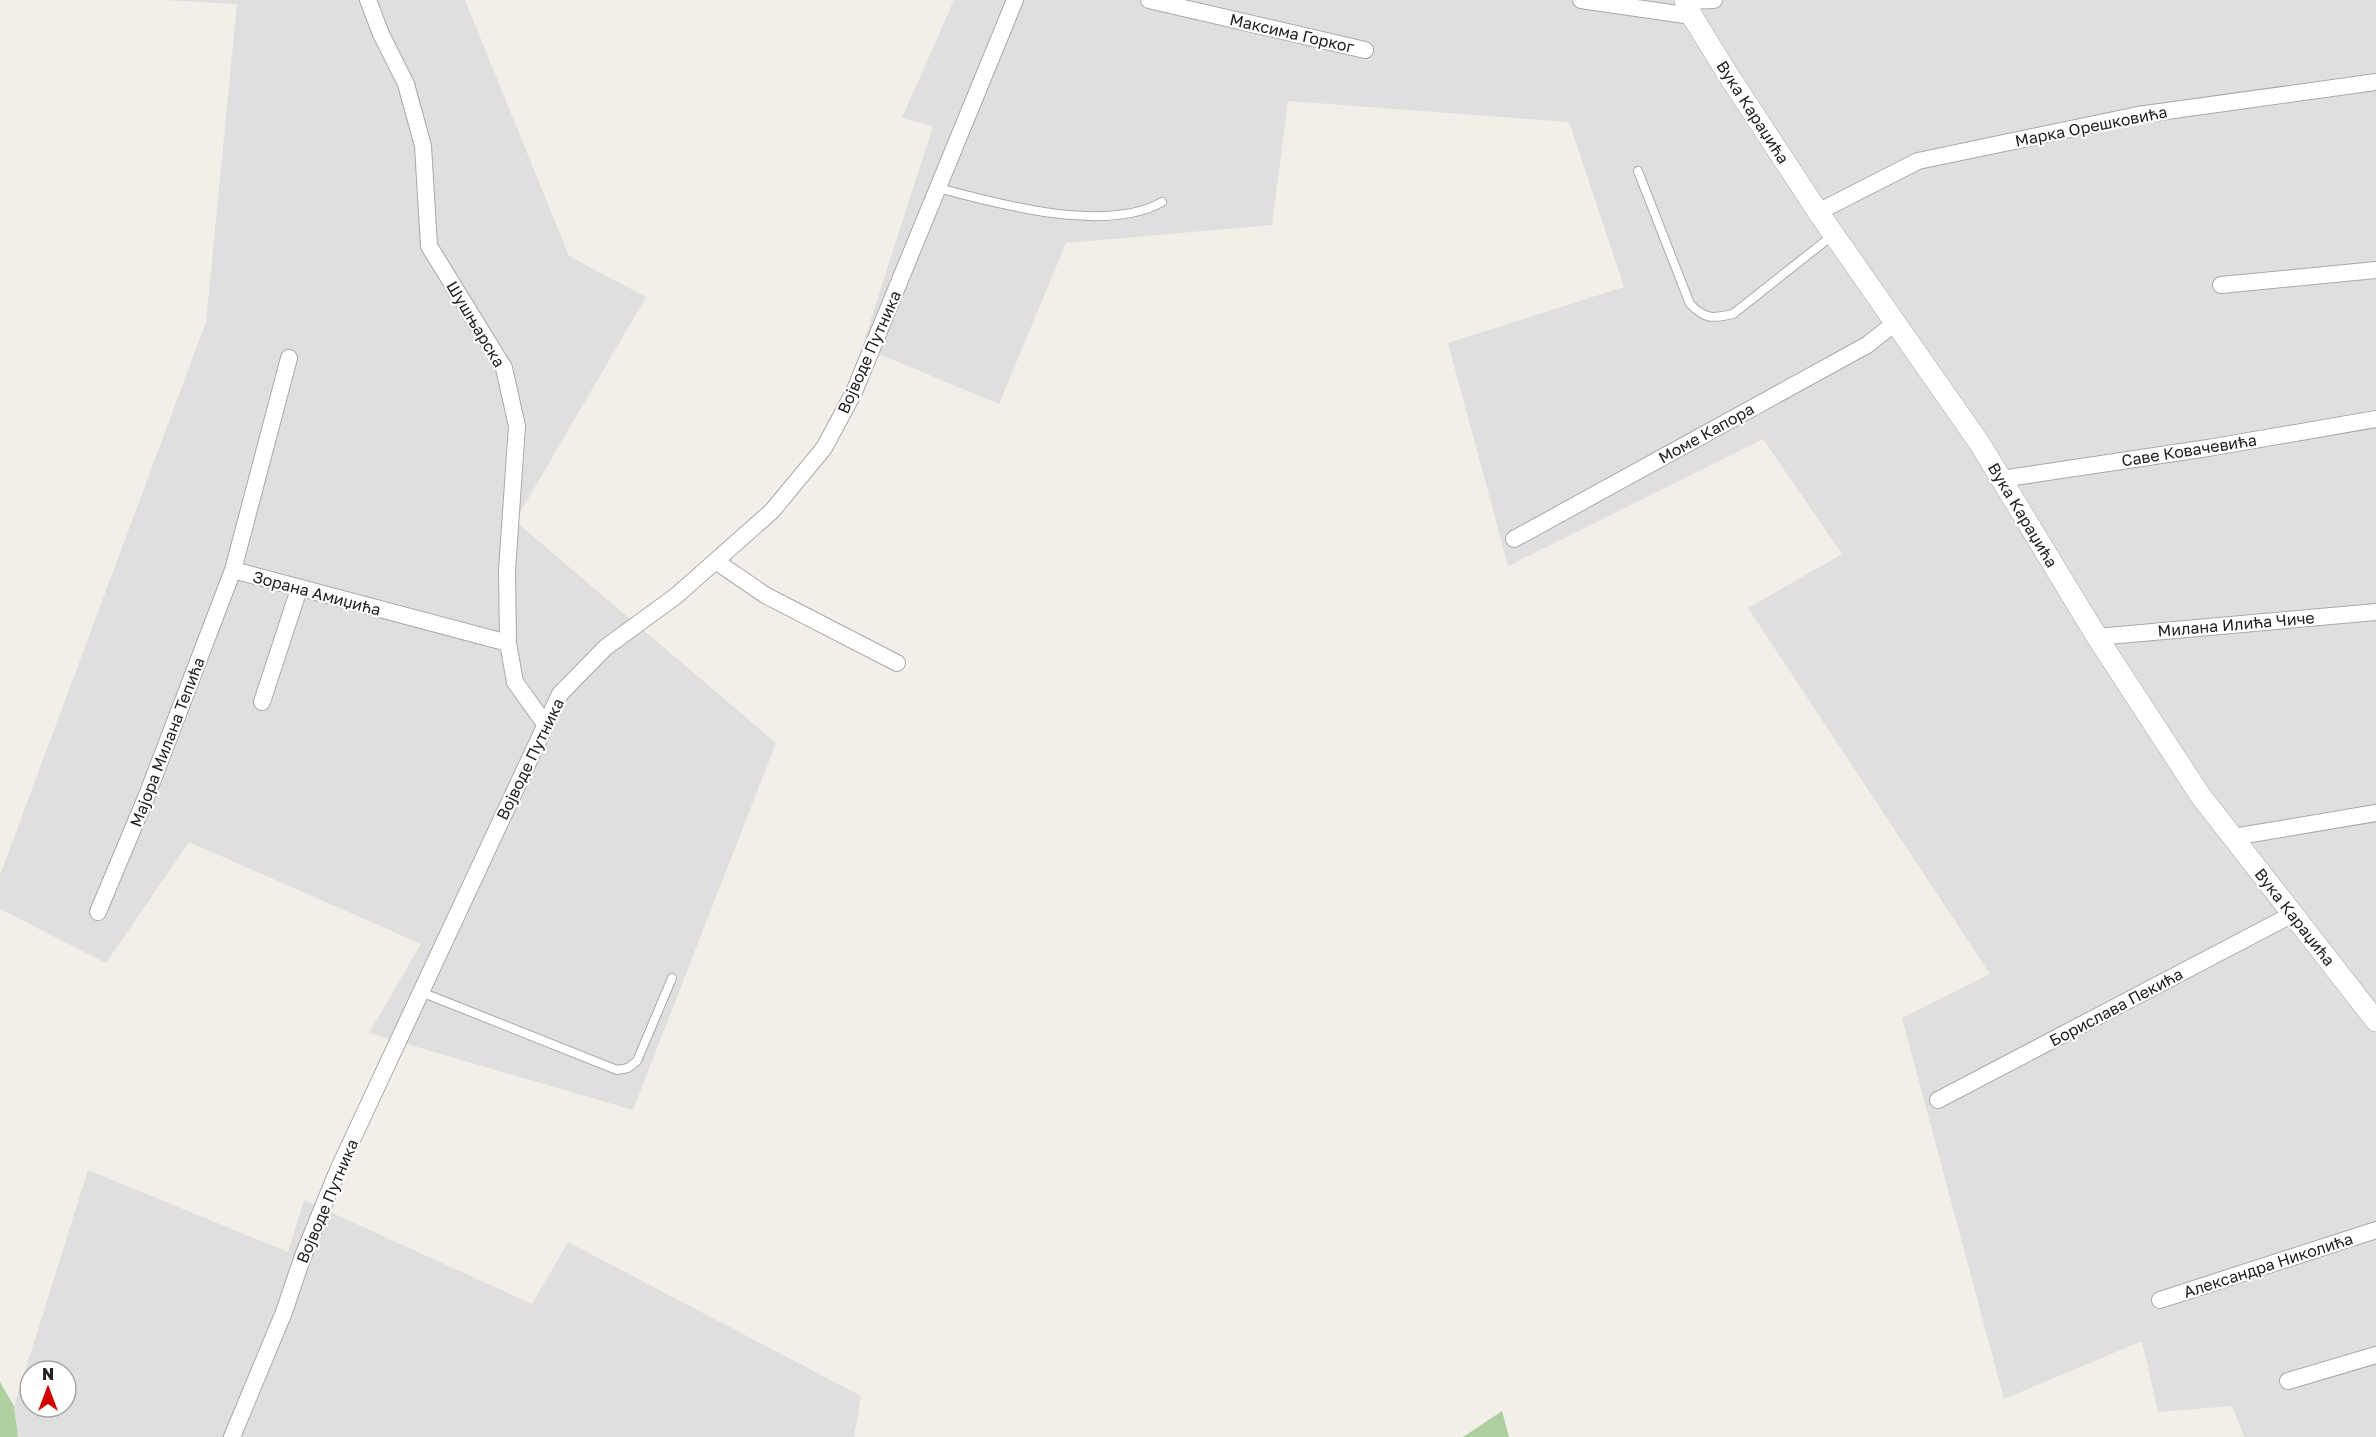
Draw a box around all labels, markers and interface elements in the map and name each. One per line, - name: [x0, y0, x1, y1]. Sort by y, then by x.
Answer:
- street label: Максима Горког: [1228, 9, 1357, 57]
- street label: Вука Караџића: [1712, 57, 1794, 167]
- street label: Марка Орешковића: [2013, 101, 2169, 151]
- street label: Шушњарска: [442, 277, 510, 371]
- street label: Војводе Путника: [833, 287, 905, 417]
- street label: Моме Капора: [1655, 398, 1757, 468]
- street label: Саве Ковачевића: [2120, 429, 2258, 471]
- street label: Вука Караџића: [1984, 459, 2062, 571]
- street label: Зорана Амиџића: [251, 566, 383, 620]
- street label: Милана Илића Чиче: [2157, 607, 2315, 641]
- street label: Мајора Милана Тепића: [125, 654, 209, 830]
- street label: Војводе Путника: [492, 695, 568, 823]
- street label: Вука Караџића: [2251, 864, 2339, 970]
- street label: Борислава Пекића: [2046, 963, 2186, 1051]
- street label: Војводе Путника: [292, 1136, 362, 1266]
- street label: Александра Николића: [2181, 1228, 2355, 1302]
- north arrow: [18, 1359, 78, 1419]
- text: N: [42, 1364, 54, 1384]

